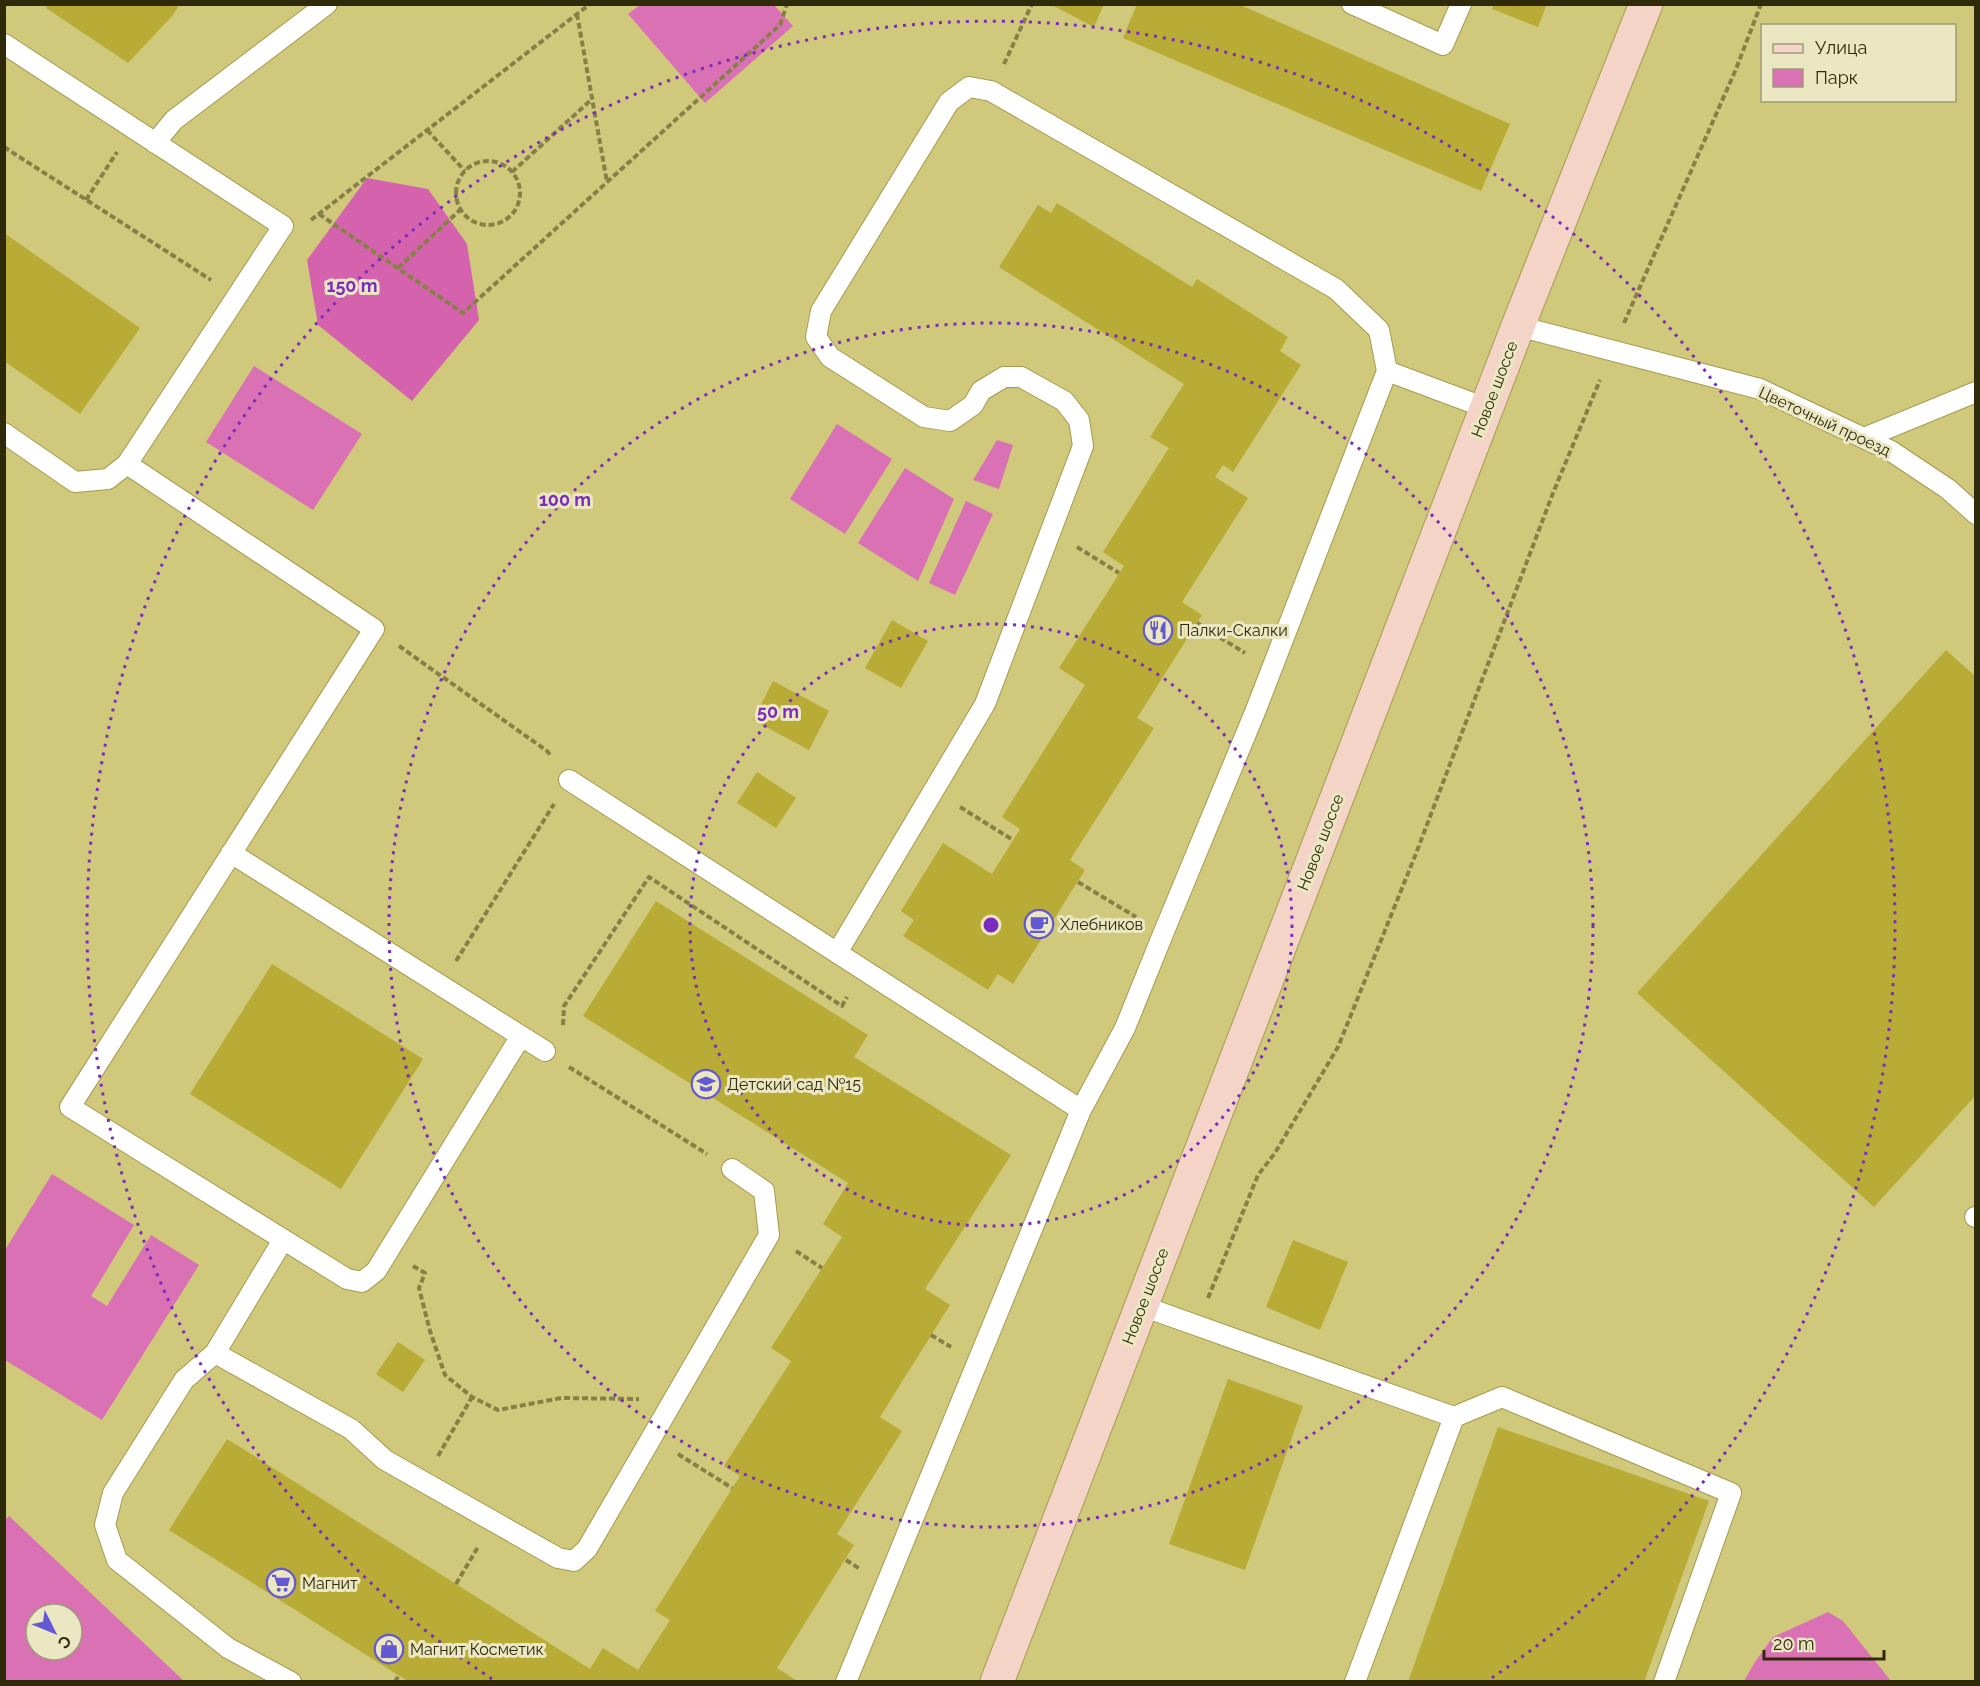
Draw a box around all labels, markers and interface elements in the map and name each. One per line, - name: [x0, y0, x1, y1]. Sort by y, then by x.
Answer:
- legend: [1761, 24, 1956, 102]
- text: Улица: [1815, 37, 1867, 58]
- text: Парк: [1815, 67, 1858, 88]
- text: 150 m: [327, 275, 378, 296]
- street label: Новое шоссе: [1467, 338, 1522, 440]
- street label: Цветочный проезд: [1756, 383, 1894, 460]
- text: 100 m: [539, 489, 591, 510]
- restaurant icon: Палки-Скалки: [1142, 614, 1174, 646]
- place label: Палки-Скалки: [1179, 621, 1288, 640]
- text: 50 m: [757, 701, 799, 722]
- street label: Новое шоссе: [1293, 791, 1348, 893]
- cafe icon: Хлебников: [1023, 908, 1055, 940]
- centre of rings: [981, 915, 1001, 935]
- place label: Хлебников: [1060, 915, 1143, 934]
- school or university icon: Детский сад №15: [690, 1068, 722, 1100]
- place label: Детский сад №15: [727, 1075, 861, 1094]
- street label: Новое шоссе: [1118, 1245, 1173, 1347]
- supermarket icon: Магнит: [265, 1567, 297, 1599]
- place label: Магнит: [302, 1574, 358, 1593]
- north arrow: [24, 1602, 84, 1662]
- scale bar: [1764, 1623, 1884, 1661]
- text: С: [54, 1631, 75, 1652]
- shop icon: Магнит Косметик: [373, 1633, 405, 1665]
- text: 20 m: [1773, 1633, 1815, 1654]
- place label: Магнит Косметик: [410, 1640, 544, 1659]

